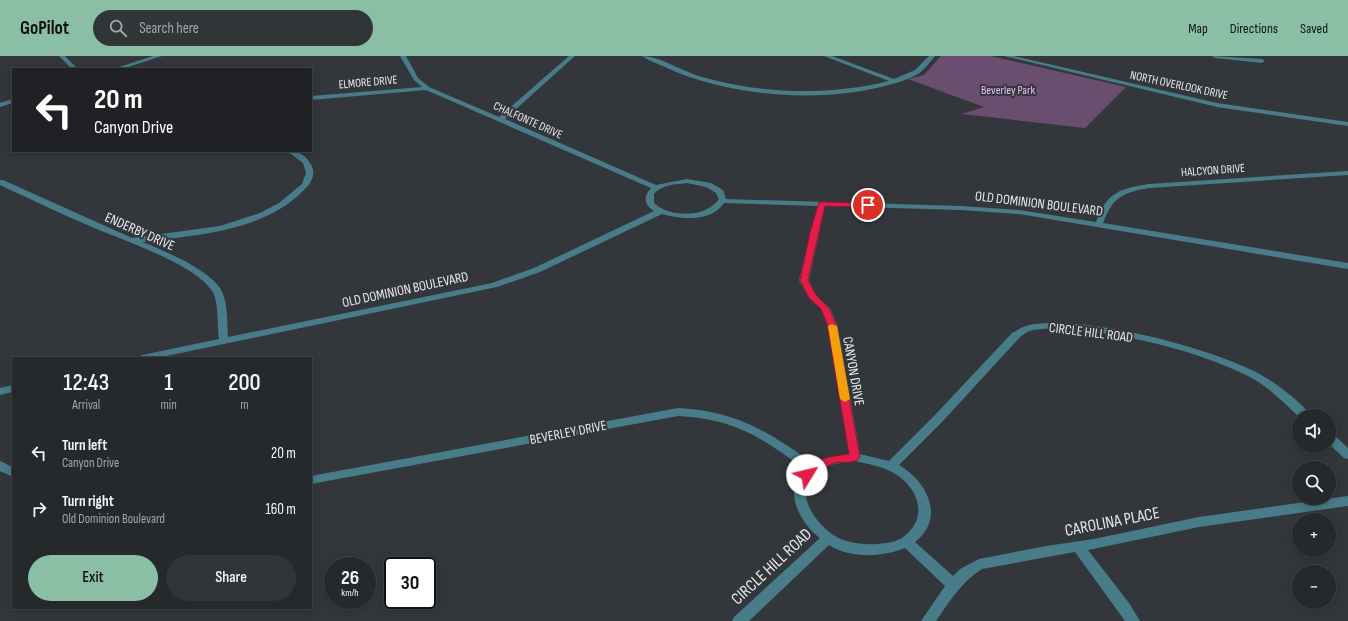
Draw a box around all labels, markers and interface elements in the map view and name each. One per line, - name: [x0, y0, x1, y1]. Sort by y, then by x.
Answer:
- search box: [93, 10, 373, 46]
- text: GoPilot: [20, 17, 69, 40]
- icon: search: [107, 17, 129, 39]
- text: Search here: [139, 19, 199, 38]
- text: Map: [1188, 20, 1208, 37]
- text: Directions: [1230, 20, 1278, 37]
- text: Saved: [1300, 20, 1328, 37]
- street label: NORTH OVERLOOK DRIVE: [1129, 68, 1229, 103]
- street label: ELMORE DRIVE: [338, 72, 398, 93]
- text: 20 m: [94, 83, 143, 116]
- park label: Beverley Park: [981, 83, 1035, 98]
- icon: left: [28, 84, 80, 136]
- street label: CHALFONTE DRIVE: [491, 99, 565, 142]
- text: Canyon Drive: [94, 117, 173, 138]
- street label: HALCYON DRIVE: [1181, 161, 1246, 180]
- street label: OLD DOMINION BOULEVARD: [974, 187, 1104, 220]
- pin: [851, 188, 885, 222]
- icon: arrive: [857, 194, 879, 216]
- street label: ENDERBY DRIVE: [102, 209, 177, 254]
- street label: OLD DOMINION BOULEVARD: [340, 268, 470, 311]
- street label: CIRCLE HILL ROAD: [1048, 319, 1134, 346]
- street label: CANYON DRIVE: [839, 335, 868, 407]
- text: 12:43: [63, 368, 109, 397]
- text: 1: [164, 368, 173, 397]
- text: 200: [228, 368, 261, 397]
- text: Arrival: [72, 397, 100, 413]
- text: min: [160, 397, 177, 413]
- text: m: [240, 397, 249, 413]
- map controls: [1292, 409, 1336, 609]
- button: sound: [1292, 409, 1336, 453]
- street label: BEVERLEY DRIVE: [528, 417, 608, 448]
- text: Turn left: [62, 436, 107, 455]
- icon: left: [28, 442, 50, 464]
- text: 20 m: [271, 444, 296, 463]
- position arrow: [786, 454, 828, 496]
- text: Canyon Drive: [62, 455, 119, 471]
- button: search: [1292, 461, 1336, 505]
- text: Turn right: [62, 492, 114, 511]
- icon: right: [28, 498, 50, 520]
- text: 160 m: [265, 500, 296, 519]
- street label: CAROLINA PLACE: [1063, 503, 1161, 541]
- text: Old Dominion Boulevard: [62, 511, 165, 527]
- button: +: [1292, 513, 1336, 557]
- street label: CIRCLE HILL ROAD: [727, 524, 816, 609]
- button: Exit: [28, 555, 158, 601]
- button: Share: [166, 555, 296, 601]
- speed limit sign: 30: [384, 557, 436, 609]
- button: −: [1292, 565, 1336, 609]
- text: 26: [341, 566, 359, 590]
- text: km/h: [341, 587, 359, 599]

